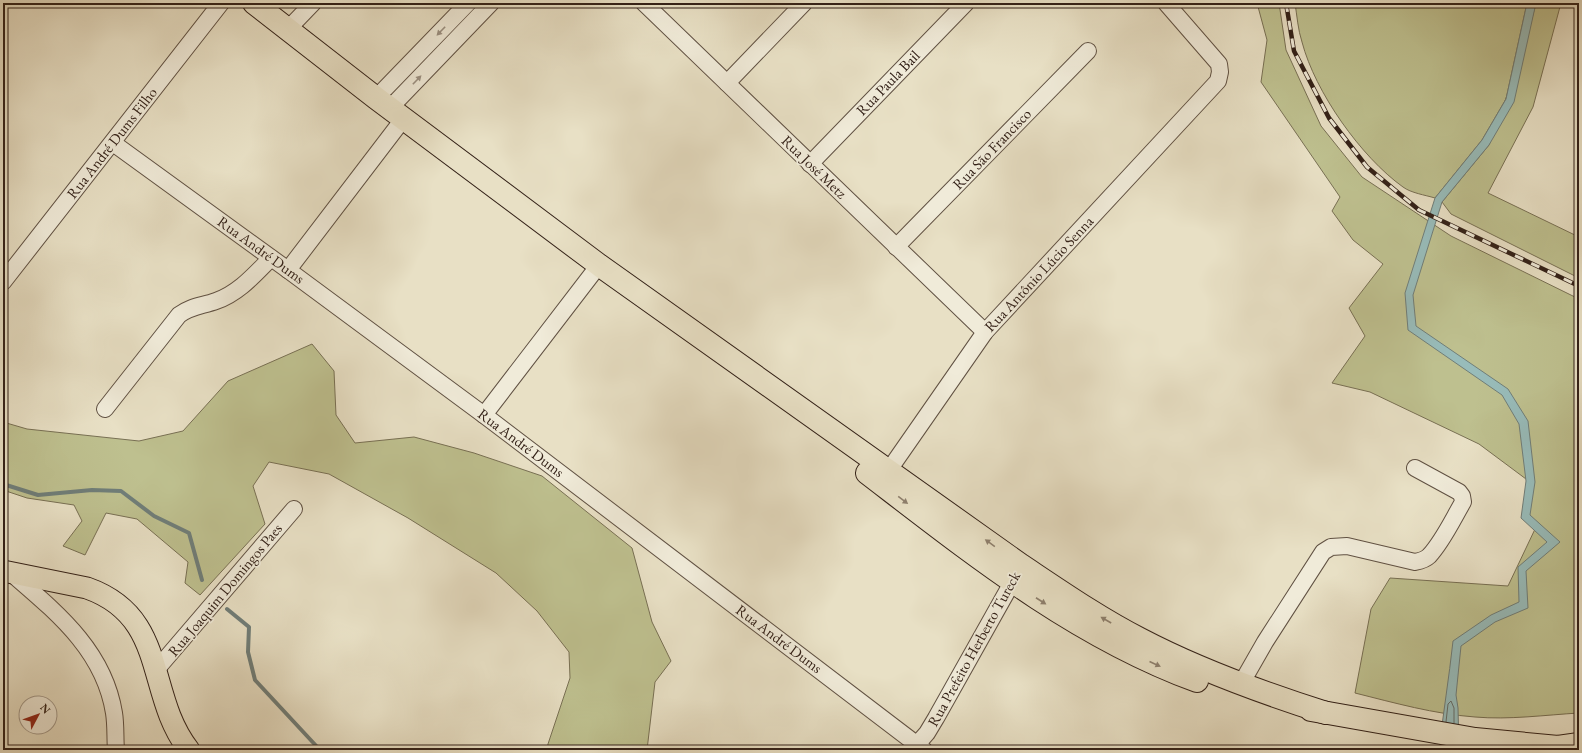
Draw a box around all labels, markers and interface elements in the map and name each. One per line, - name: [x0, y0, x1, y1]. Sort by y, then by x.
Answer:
- one-way arrow: [436, 26, 446, 36]
- street label: Rua Paula Bail: [852, 46, 924, 119]
- one-way arrow: [412, 75, 422, 85]
- street label: Rua André Dums Filho: [62, 83, 161, 202]
- street label: Rua São Francisco: [948, 104, 1035, 193]
- street label: Rua José Metz: [778, 131, 851, 203]
- street label: Rua André Dums: [214, 212, 309, 288]
- street label: Rua Antônio Lúcio Senna: [980, 212, 1097, 336]
- street label: Rua André Dums: [474, 404, 568, 481]
- one-way arrow: [897, 495, 908, 504]
- street label: Rua Joaquim Domingos Paes: [163, 519, 286, 660]
- one-way arrow: [984, 539, 995, 547]
- street label: Rua Prefeito Herberto Tureck: [923, 567, 1025, 730]
- one-way arrow: [1036, 597, 1047, 605]
- street label: Rua André Dums: [732, 600, 826, 677]
- one-way arrow: [1100, 617, 1112, 624]
- one-way arrow: [1150, 661, 1161, 667]
- north arrow: [18, 695, 58, 735]
- text: N: [37, 700, 54, 716]

